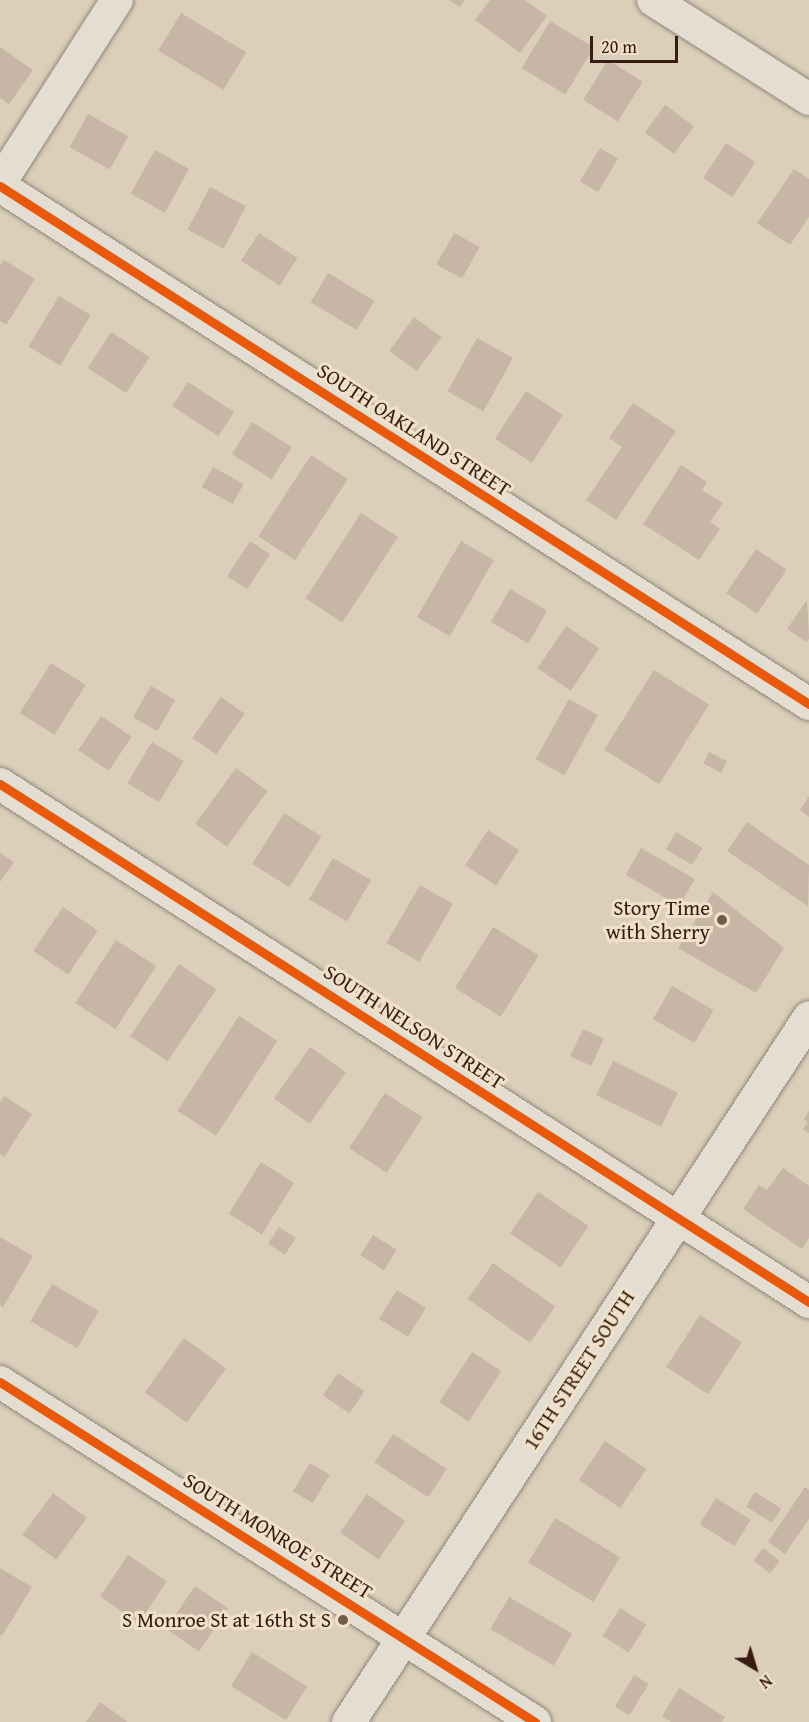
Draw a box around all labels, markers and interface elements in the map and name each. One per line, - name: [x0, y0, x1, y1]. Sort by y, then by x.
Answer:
- scale bar: [593, 24, 682, 62]
- text: 20 m: [601, 33, 637, 60]
- street label: SOUTH OAKLAND STREET: [312, 358, 516, 502]
- place label: Story Time with Sherry: [606, 895, 710, 945]
- marker: Story Time with Sherry: [715, 913, 729, 927]
- street label: SOUTH NELSON STREET: [319, 959, 509, 1095]
- street label: 16TH STREET SOUTH: [518, 1286, 640, 1454]
- street label: SOUTH MONROE STREET: [179, 1468, 377, 1604]
- place label: S Monroe St at 16th St S: [122, 1607, 331, 1633]
- marker: S Monroe St at 16th St S: [336, 1613, 350, 1627]
- north arrow: [725, 1638, 785, 1698]
- text: N: [754, 1669, 778, 1695]

